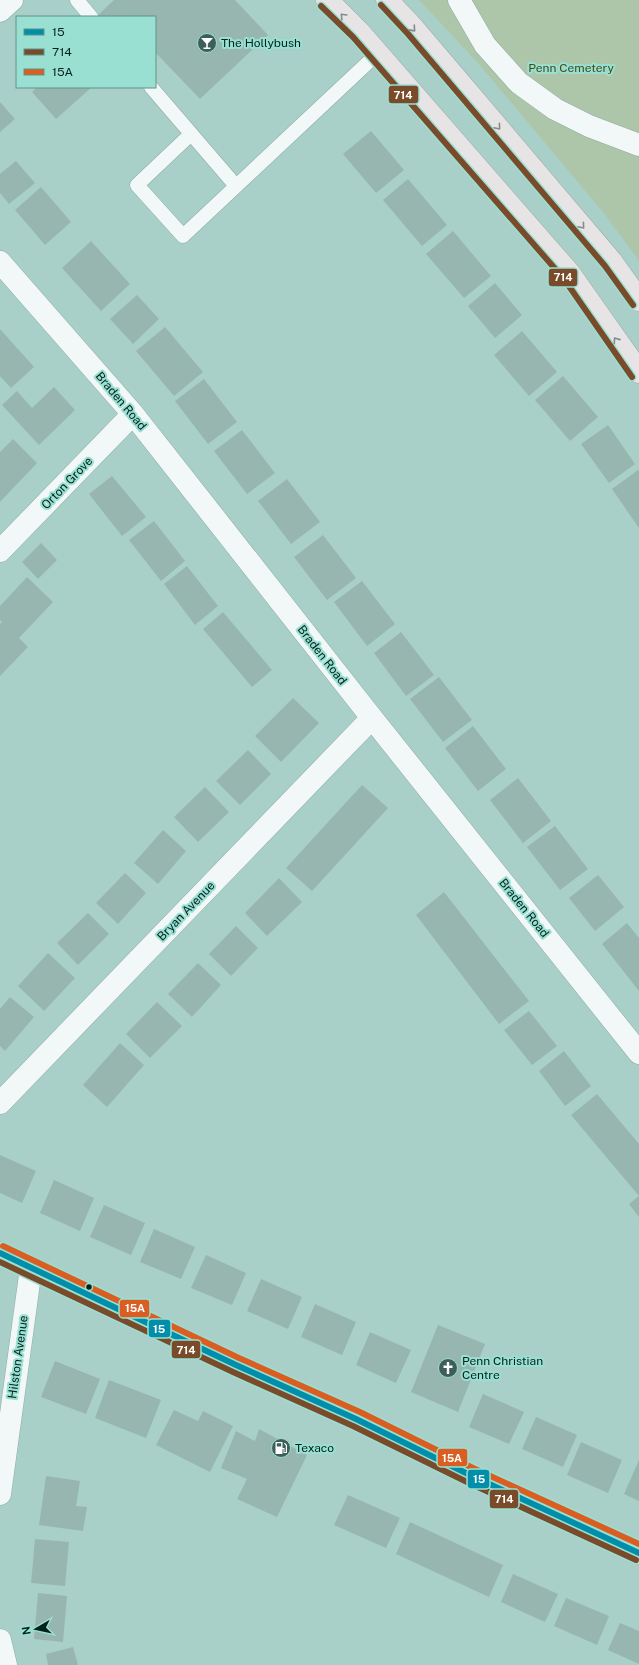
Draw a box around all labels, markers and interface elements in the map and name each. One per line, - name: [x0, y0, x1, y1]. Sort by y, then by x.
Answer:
- one-way arrow: [340, 13, 348, 21]
- legend: [16, 16, 156, 88]
- one-way arrow: [409, 24, 416, 31]
- text: 15: [52, 25, 65, 39]
- bar icon: The Hollybush: [196, 32, 218, 54]
- place label: The Hollybush: [221, 36, 301, 50]
- text: 714: [52, 45, 72, 59]
- park label: Penn Cemetery: [528, 61, 614, 75]
- text: 15A: [52, 65, 74, 79]
- line badge: 714: [388, 85, 419, 104]
- text: 714: [394, 89, 412, 101]
- one-way arrow: [493, 123, 500, 130]
- one-way arrow: [578, 222, 585, 229]
- line badge: 714: [548, 268, 578, 287]
- text: 714: [554, 271, 572, 283]
- one-way arrow: [614, 337, 621, 344]
- street label: Braden Road: [93, 369, 149, 433]
- street label: Orton Grove: [39, 454, 95, 512]
- street label: Braden Road: [295, 623, 349, 687]
- street label: Braden Road: [496, 876, 552, 940]
- street label: Bryan Avenue: [154, 878, 218, 944]
- unlabelled marker: [84, 1282, 94, 1292]
- line badge: 15A: [119, 1299, 150, 1318]
- text: 15A: [125, 1302, 145, 1314]
- street label: Hilston Avenue: [5, 1314, 31, 1400]
- line badge: 15: [148, 1319, 171, 1338]
- text: 15: [153, 1323, 165, 1335]
- line badge: 714: [171, 1340, 201, 1359]
- text: 714: [177, 1344, 195, 1356]
- place label: Penn Christian Centre: [462, 1354, 543, 1382]
- church icon: Penn Christian Centre: [437, 1357, 459, 1379]
- fuel station icon: Texaco: [270, 1437, 292, 1459]
- place label: Texaco: [295, 1441, 334, 1455]
- line badge: 15A: [437, 1448, 468, 1467]
- text: 15A: [442, 1452, 462, 1464]
- line badge: 15: [467, 1469, 490, 1489]
- text: 15: [473, 1473, 485, 1485]
- line badge: 714: [489, 1489, 519, 1509]
- text: 714: [495, 1493, 513, 1505]
- north arrow: [16, 1609, 56, 1649]
- text: N: [20, 1625, 33, 1636]

